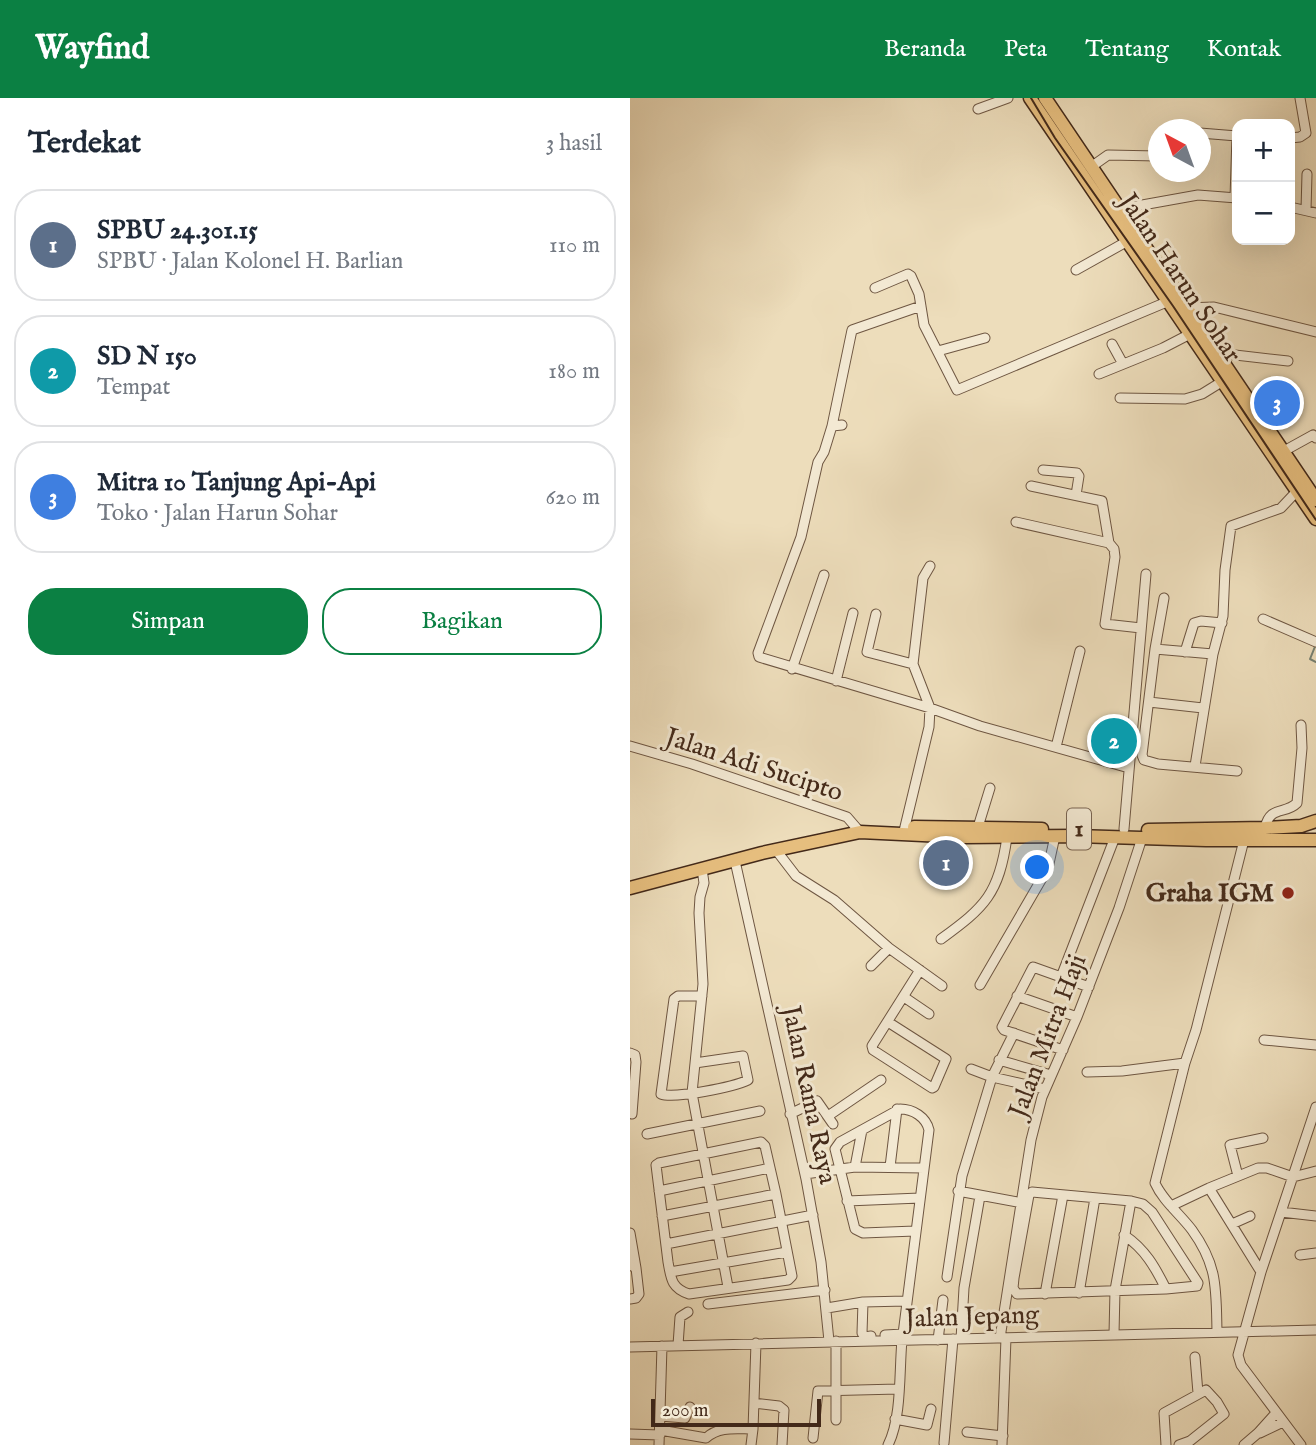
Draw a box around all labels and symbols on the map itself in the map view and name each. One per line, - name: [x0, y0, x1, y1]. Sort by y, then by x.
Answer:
- north arrow: [1148, 119, 1211, 182]
- street label: Jalan Harun Sohar: [1110, 185, 1249, 369]
- pin: 3: [1254, 377, 1300, 429]
- pin: 2: [1091, 715, 1137, 767]
- street label: Jalan Adi Sucipto: [658, 720, 847, 809]
- road number: 1: [1067, 808, 1091, 850]
- pin: 1: [923, 837, 969, 889]
- your location: [1020, 850, 1054, 884]
- place label: Graha IGM: [1146, 877, 1275, 910]
- marker: Graha IGM: [1280, 885, 1296, 901]
- street label: Jalan Mitra Haji: [1001, 950, 1094, 1125]
- street label: Jalan Rama Raya: [773, 1000, 844, 1188]
- street label: Jalan Jepang: [901, 1298, 1041, 1336]
- scale bar: [651, 1396, 821, 1428]

